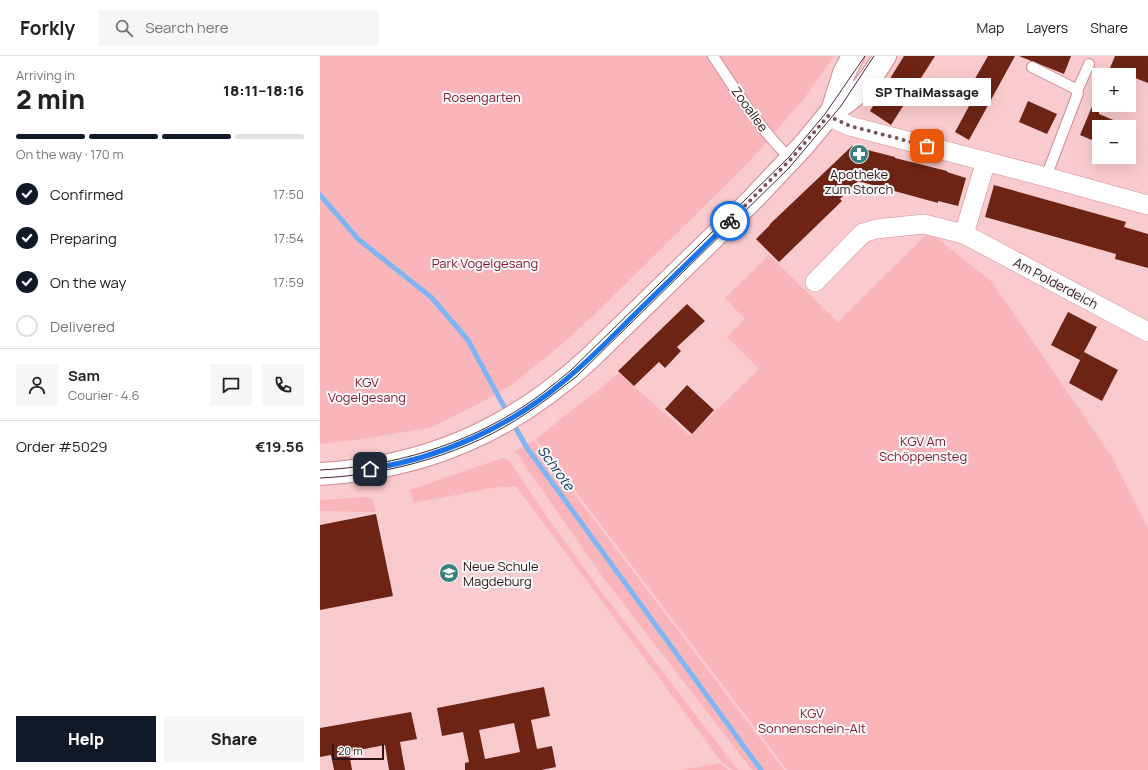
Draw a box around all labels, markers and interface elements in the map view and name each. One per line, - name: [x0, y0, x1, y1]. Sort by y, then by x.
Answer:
- search box: [99, 10, 379, 46]
- text: Forkly: [20, 15, 75, 41]
- icon: search: [113, 17, 135, 39]
- text: Search here: [145, 17, 229, 38]
- text: Map: [976, 18, 1004, 37]
- text: Layers: [1026, 18, 1068, 37]
- text: Share: [1090, 18, 1128, 37]
- text: Arriving in: [16, 66, 75, 84]
- map controls: [1092, 68, 1136, 164]
- button: +: [1092, 68, 1136, 112]
- callout: SP ThaiMassage: [863, 78, 991, 106]
- text: 18:11–18:16: [223, 80, 304, 101]
- text: 2 min: [16, 81, 85, 117]
- street label: Zooallee: [727, 83, 773, 136]
- text: SP ThaiMassage: [875, 83, 979, 101]
- park label: Rosengarten: [443, 88, 521, 106]
- button: −: [1092, 120, 1136, 164]
- pin: [910, 129, 944, 163]
- icon: bag: [916, 135, 938, 157]
- pharmacy icon: Apotheke zum Storch: [848, 143, 870, 165]
- text: On the way · 170 m: [16, 145, 123, 163]
- place label: Apotheke zum Storch: [825, 165, 893, 198]
- icon: check: [16, 183, 38, 205]
- text: Confirmed: [50, 184, 123, 205]
- text: 17:50: [273, 185, 304, 203]
- courier: [710, 201, 750, 241]
- icon: bike: [719, 210, 741, 232]
- icon: check: [16, 227, 38, 249]
- text: Preparing: [50, 228, 117, 249]
- text: 17:54: [273, 229, 304, 247]
- street label: Am Polderdeich: [1010, 253, 1102, 313]
- park label: Park Vogelgesang: [432, 254, 538, 272]
- icon: check: [16, 271, 38, 293]
- text: On the way: [50, 272, 126, 293]
- text: 17:59: [273, 273, 304, 291]
- text: Delivered: [50, 316, 115, 337]
- button: person: [16, 364, 58, 406]
- button: chat: [210, 364, 252, 406]
- button: phone: [262, 364, 304, 406]
- text: Sam: [68, 365, 100, 386]
- park label: KGV Vogelgesang: [328, 373, 406, 406]
- text: Courier · 4.6: [68, 386, 140, 404]
- park label: KGV Am Schöppensteg: [879, 432, 967, 465]
- text: Order #5029: [16, 436, 108, 457]
- text: €19.56: [255, 436, 304, 457]
- water label: Schrote: [534, 441, 580, 495]
- pin: [353, 452, 387, 486]
- icon: home: [359, 458, 381, 480]
- place label: Neue Schule Magdeburg: [463, 557, 539, 590]
- school or university icon: Neue Schule Magdeburg: [438, 562, 460, 584]
- park label: KGV Sonnenschein-Alt: [758, 704, 866, 737]
- button: Help: [16, 716, 156, 762]
- button: Share: [164, 716, 304, 762]
- scale bar: [332, 742, 384, 761]
- text: 20 m: [338, 743, 363, 758]

